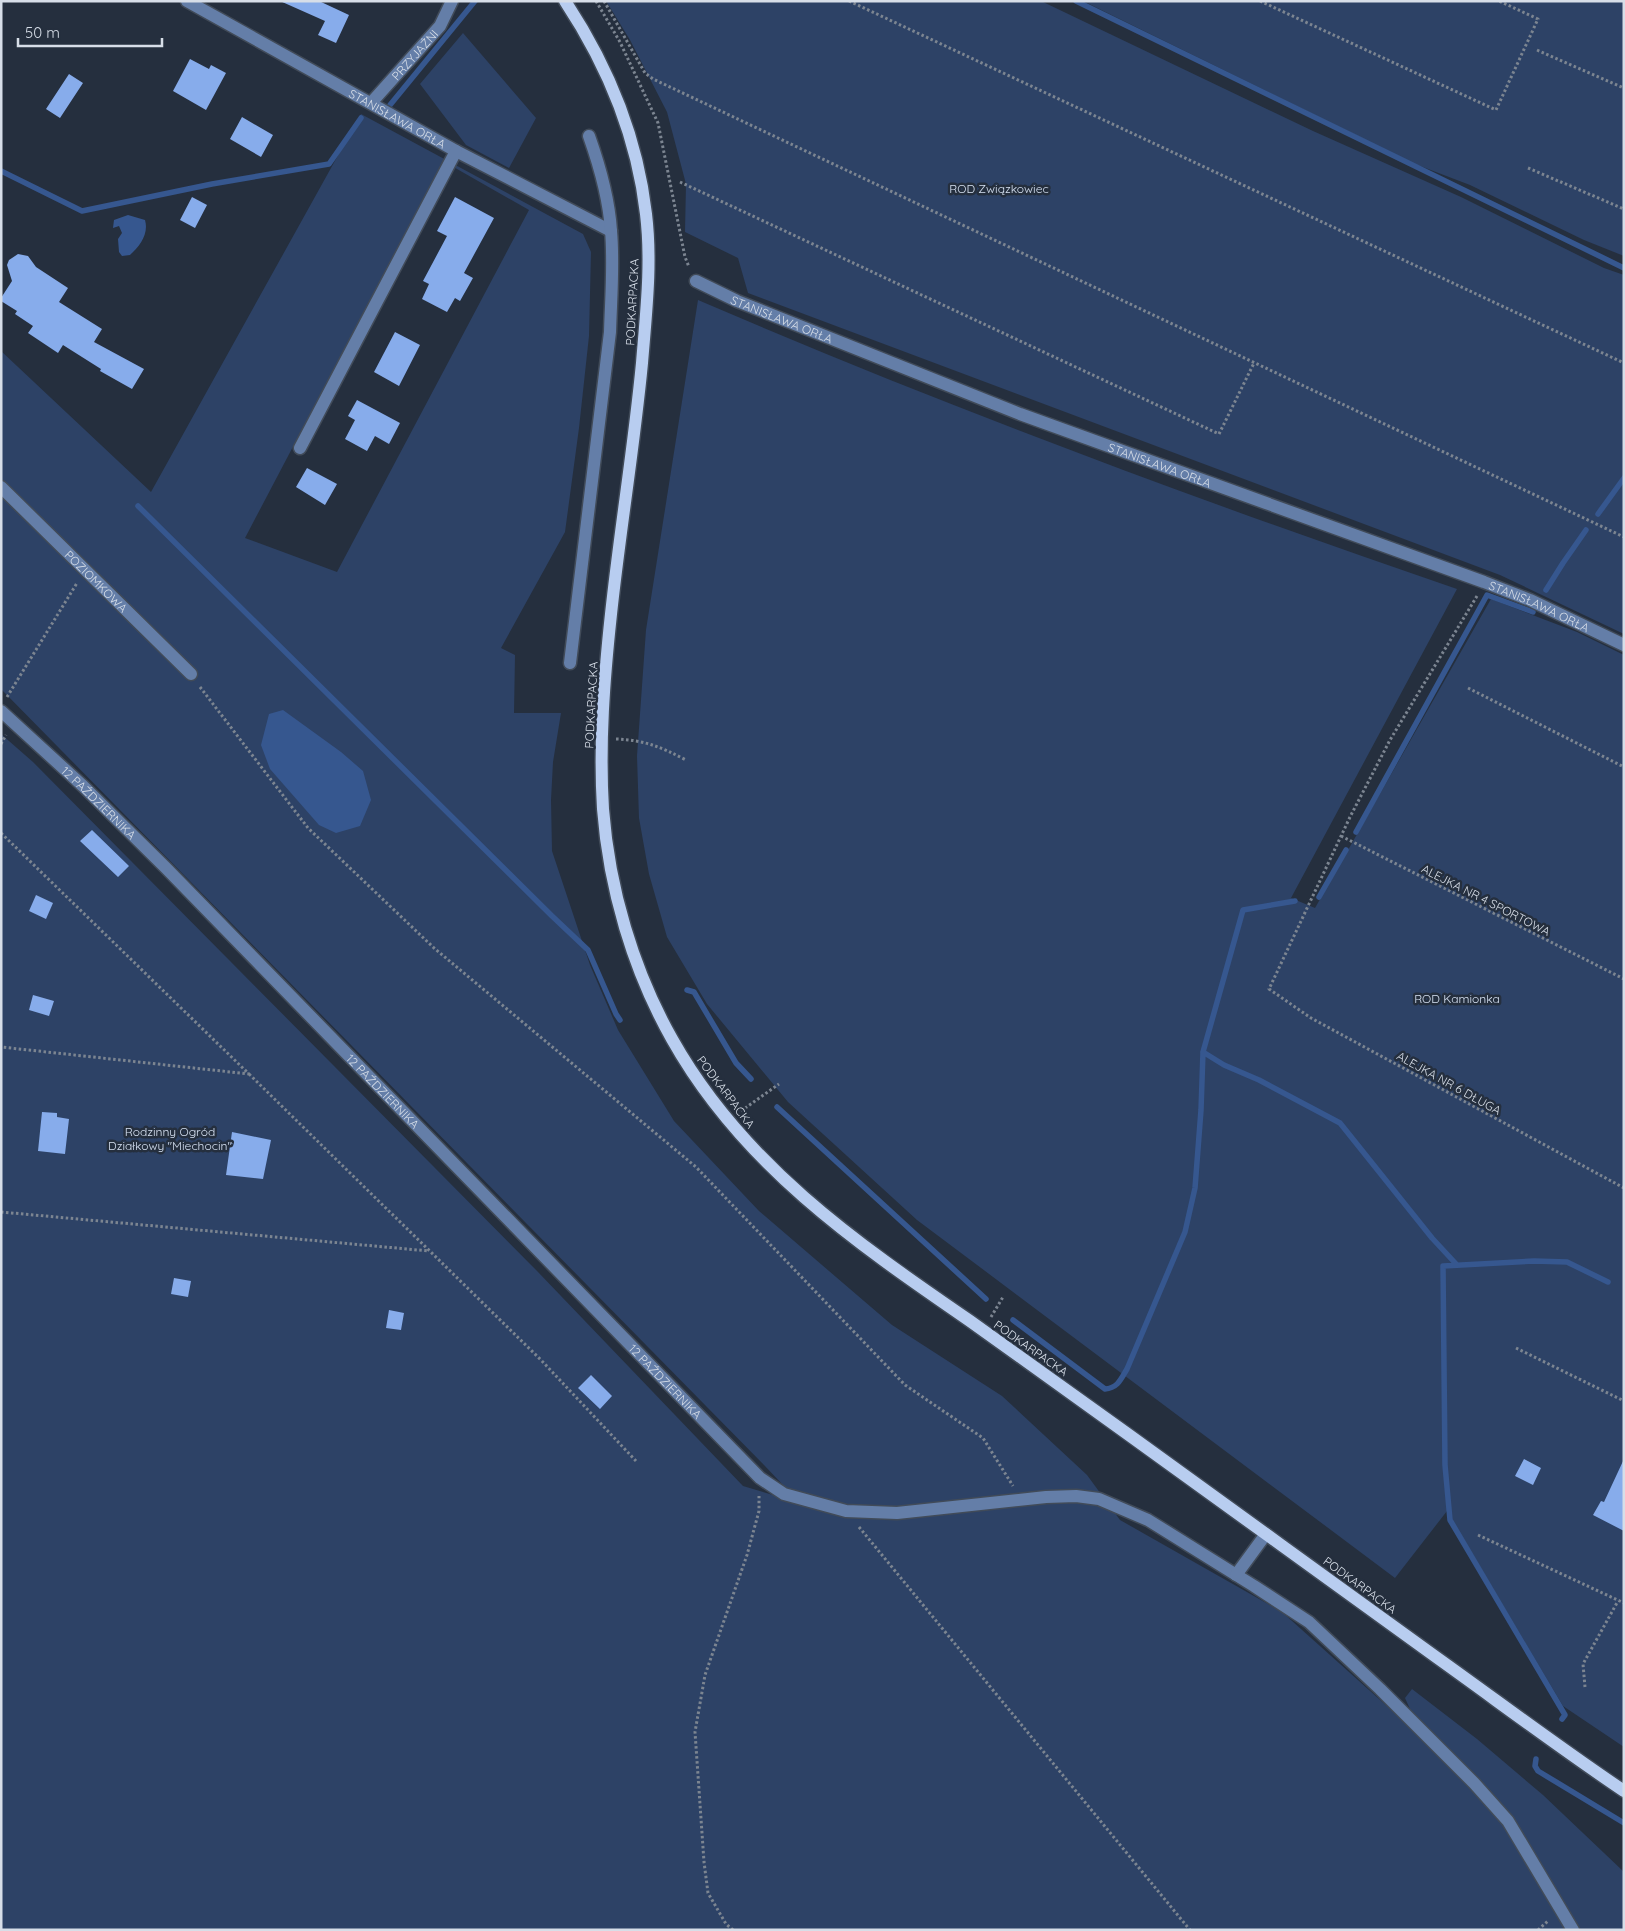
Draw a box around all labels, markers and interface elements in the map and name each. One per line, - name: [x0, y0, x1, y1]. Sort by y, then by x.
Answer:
- scale bar: [18, 15, 161, 47]
- text: 50 m: [25, 23, 60, 42]
- street label: PRZYJAŹNI: [388, 26, 441, 83]
- street label: STANISŁAWA ORŁA: [346, 85, 449, 151]
- park label: ROD Związkowiec: [949, 181, 1049, 196]
- street label: PODKARPACKA: [622, 258, 642, 346]
- street label: STANISŁAWA ORŁA: [728, 292, 835, 346]
- street label: STANISŁAWA ORŁA: [1106, 439, 1214, 490]
- street label: POZIOMKOWA: [62, 547, 131, 615]
- street label: STANISŁAWA ORŁA: [1487, 577, 1592, 635]
- street label: PODKARPACKA: [581, 661, 601, 749]
- street label: 12 PAŹDZIERNIKA: [59, 763, 140, 842]
- street label: ALEJKA NR 4 SPORTOWA: [1419, 861, 1553, 939]
- park label: ROD Kamionka: [1414, 991, 1500, 1006]
- street label: ALEJKA NR 6 DŁUGA: [1394, 1048, 1504, 1118]
- street label: 12 PAŹDZIERNIKA: [343, 1051, 423, 1132]
- street label: PODKARPACKA: [694, 1053, 758, 1131]
- park label: Rodzinny Ogród Działkowy "Miechocin": [108, 1124, 232, 1153]
- street label: PODKARPACKA: [991, 1317, 1071, 1379]
- street label: 12 PAŹDZIERNIKA: [626, 1341, 705, 1422]
- street label: PODKARPACKA: [1320, 1553, 1400, 1617]

